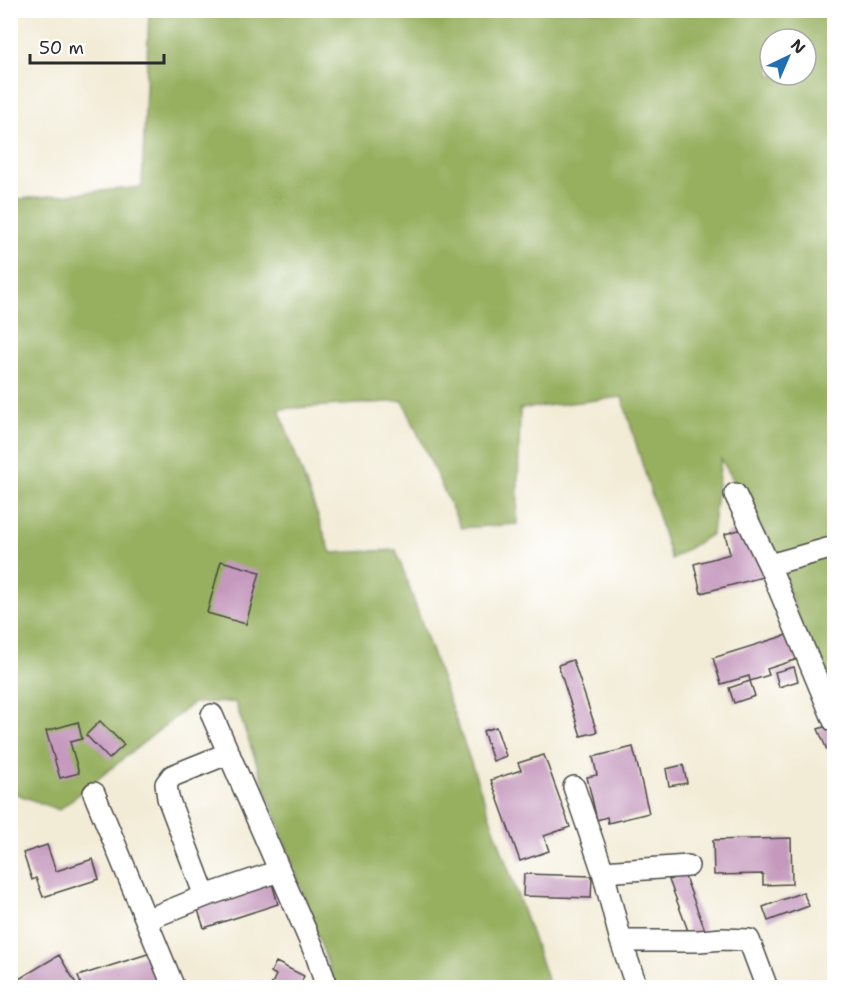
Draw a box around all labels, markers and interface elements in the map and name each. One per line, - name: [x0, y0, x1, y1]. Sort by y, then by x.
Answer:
- scale bar: [30, 27, 164, 65]
- north arrow: [758, 27, 818, 87]
- text: N: [786, 35, 810, 59]
- text: 50 m: [39, 36, 84, 60]

